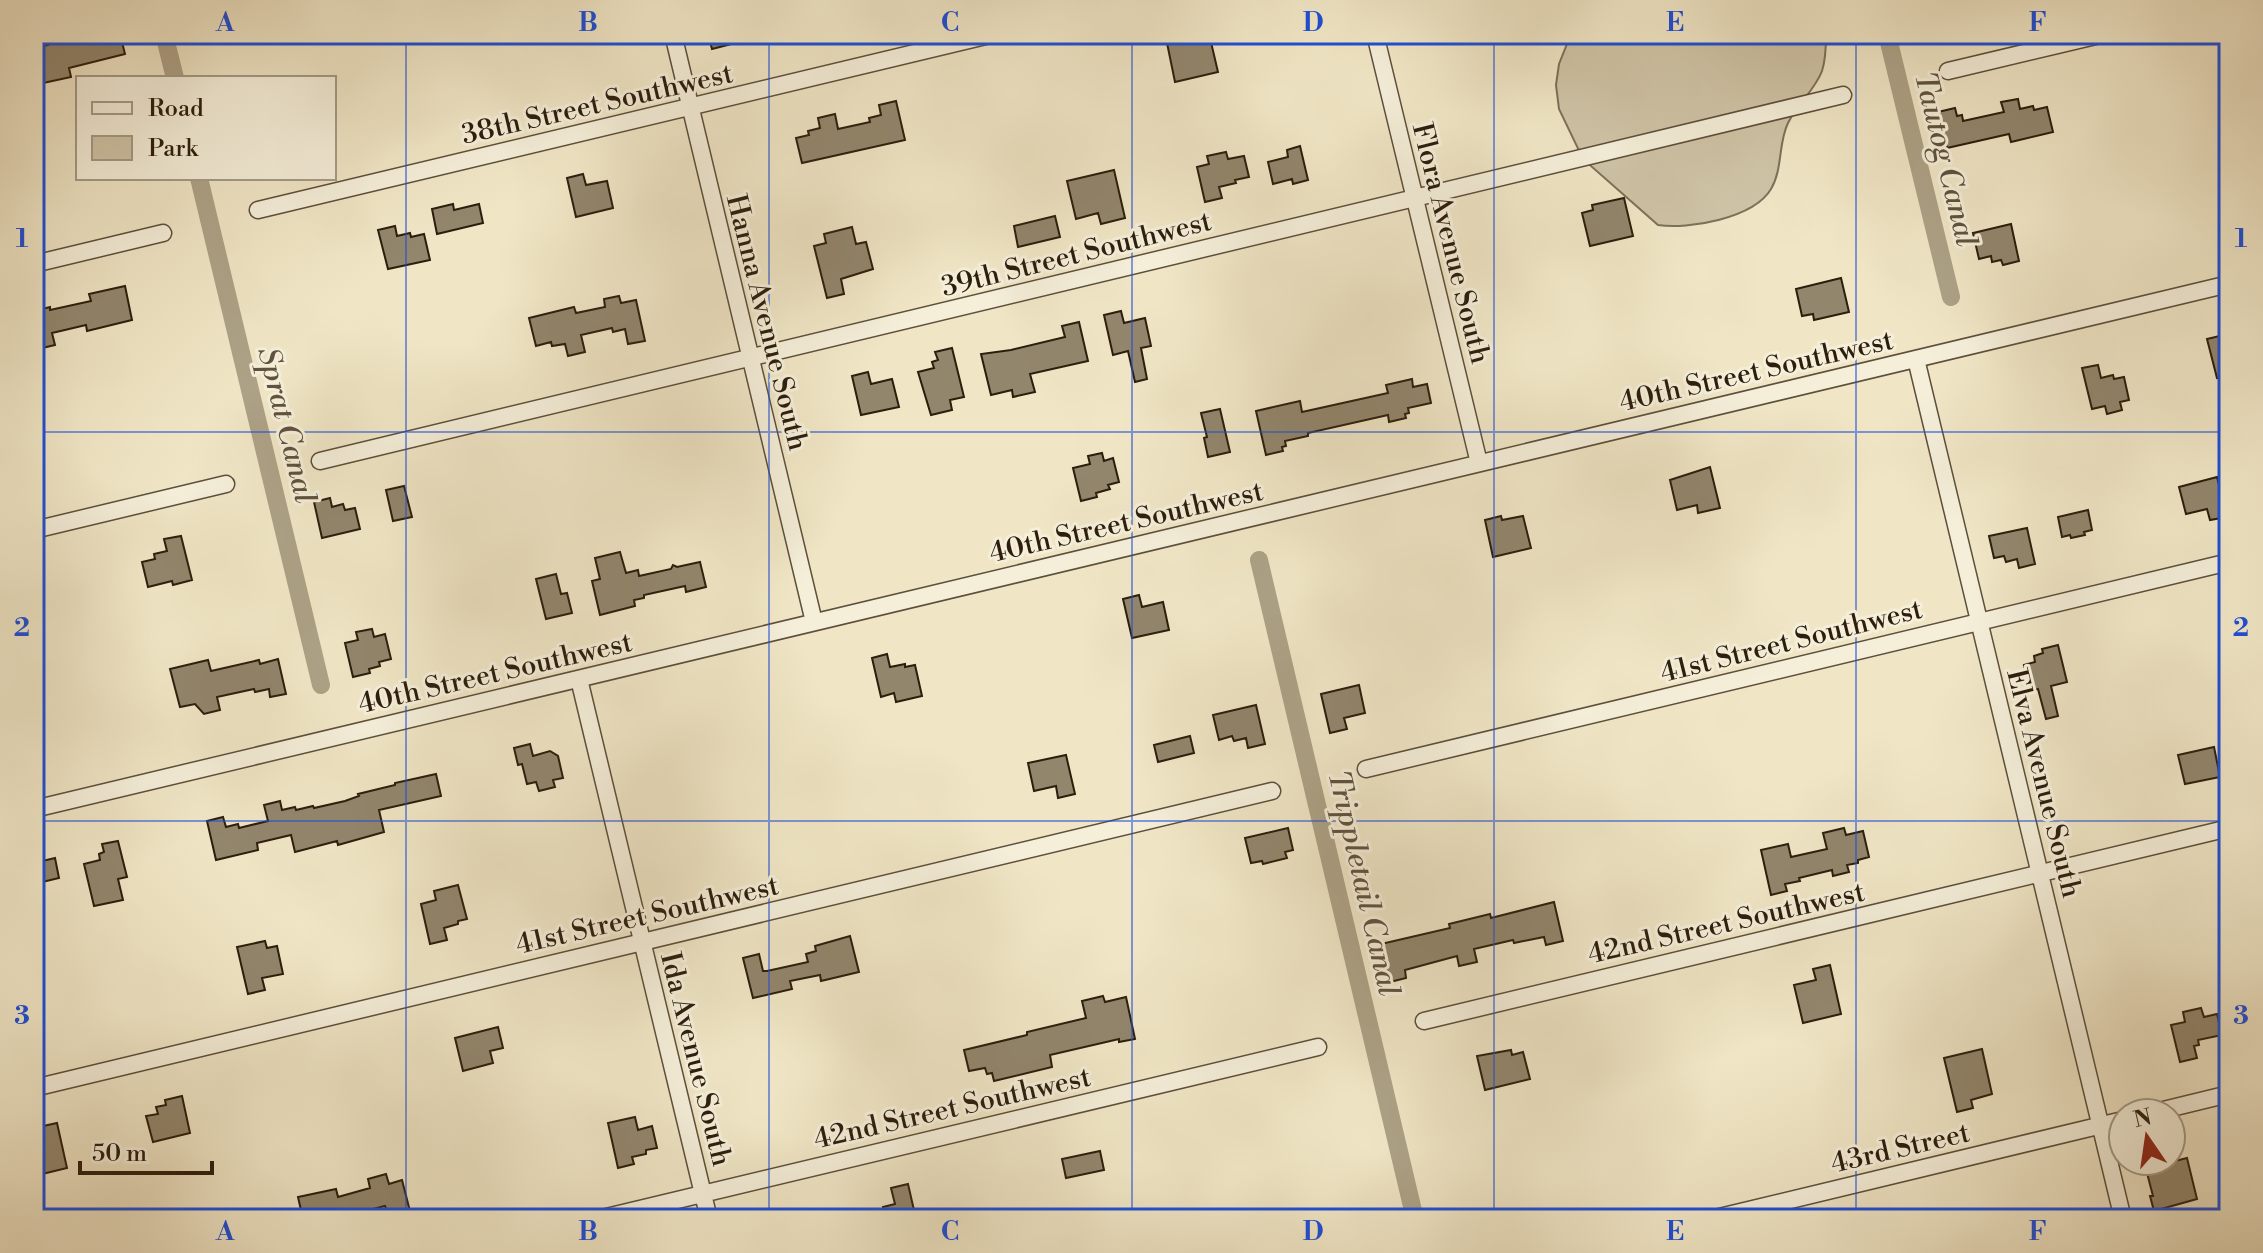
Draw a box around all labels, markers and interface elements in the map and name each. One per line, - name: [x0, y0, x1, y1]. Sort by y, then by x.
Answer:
- text: A: [215, 7, 235, 39]
- text: B: [578, 7, 598, 39]
- text: C: [941, 7, 959, 39]
- text: D: [1303, 7, 1323, 39]
- text: E: [1666, 7, 1684, 39]
- text: F: [2029, 7, 2047, 39]
- street label: 38th Street Southwest: [458, 56, 736, 153]
- water label: Tautog Canal: [1905, 68, 1985, 251]
- legend: [76, 76, 336, 180]
- text: Road: [148, 94, 204, 124]
- street label: Flora Avenue South: [1404, 119, 1497, 368]
- text: Park: [148, 134, 199, 164]
- street label: Hanna Avenue South: [718, 191, 815, 454]
- street label: 39th Street Southwest: [938, 204, 1215, 305]
- text: 1: [16, 223, 29, 255]
- text: 1: [2235, 223, 2248, 255]
- street label: 40th Street Southwest: [1616, 323, 1897, 420]
- water label: Sprat Canal: [248, 343, 324, 508]
- street label: 40th Street Southwest: [986, 474, 1267, 571]
- street label: 41st Street Southwest: [1657, 592, 1926, 691]
- text: 2: [14, 612, 30, 644]
- text: 2: [2233, 612, 2249, 644]
- street label: 40th Street Southwest: [355, 625, 636, 722]
- street label: Elva Avenue South: [1998, 665, 2089, 902]
- water label: Trippletail Canal: [1319, 767, 1407, 1000]
- street label: 41st Street Southwest: [512, 868, 782, 963]
- street label: 42nd Street Southwest: [1585, 875, 1868, 972]
- street label: Ida Avenue South: [652, 949, 739, 1170]
- text: 3: [14, 1000, 30, 1032]
- text: 3: [2233, 1000, 2249, 1032]
- street label: 42nd Street Southwest: [811, 1060, 1094, 1157]
- north arrow: [2107, 1097, 2187, 1177]
- text: N: [2131, 1104, 2155, 1134]
- street label: 43rd Street: [1827, 1115, 1973, 1181]
- scale bar: [80, 1125, 212, 1175]
- text: 50 m: [92, 1139, 147, 1169]
- text: A: [215, 1216, 235, 1248]
- text: B: [578, 1216, 598, 1248]
- text: C: [941, 1216, 959, 1248]
- text: D: [1303, 1216, 1323, 1248]
- text: E: [1666, 1216, 1684, 1248]
- text: F: [2029, 1216, 2047, 1248]

